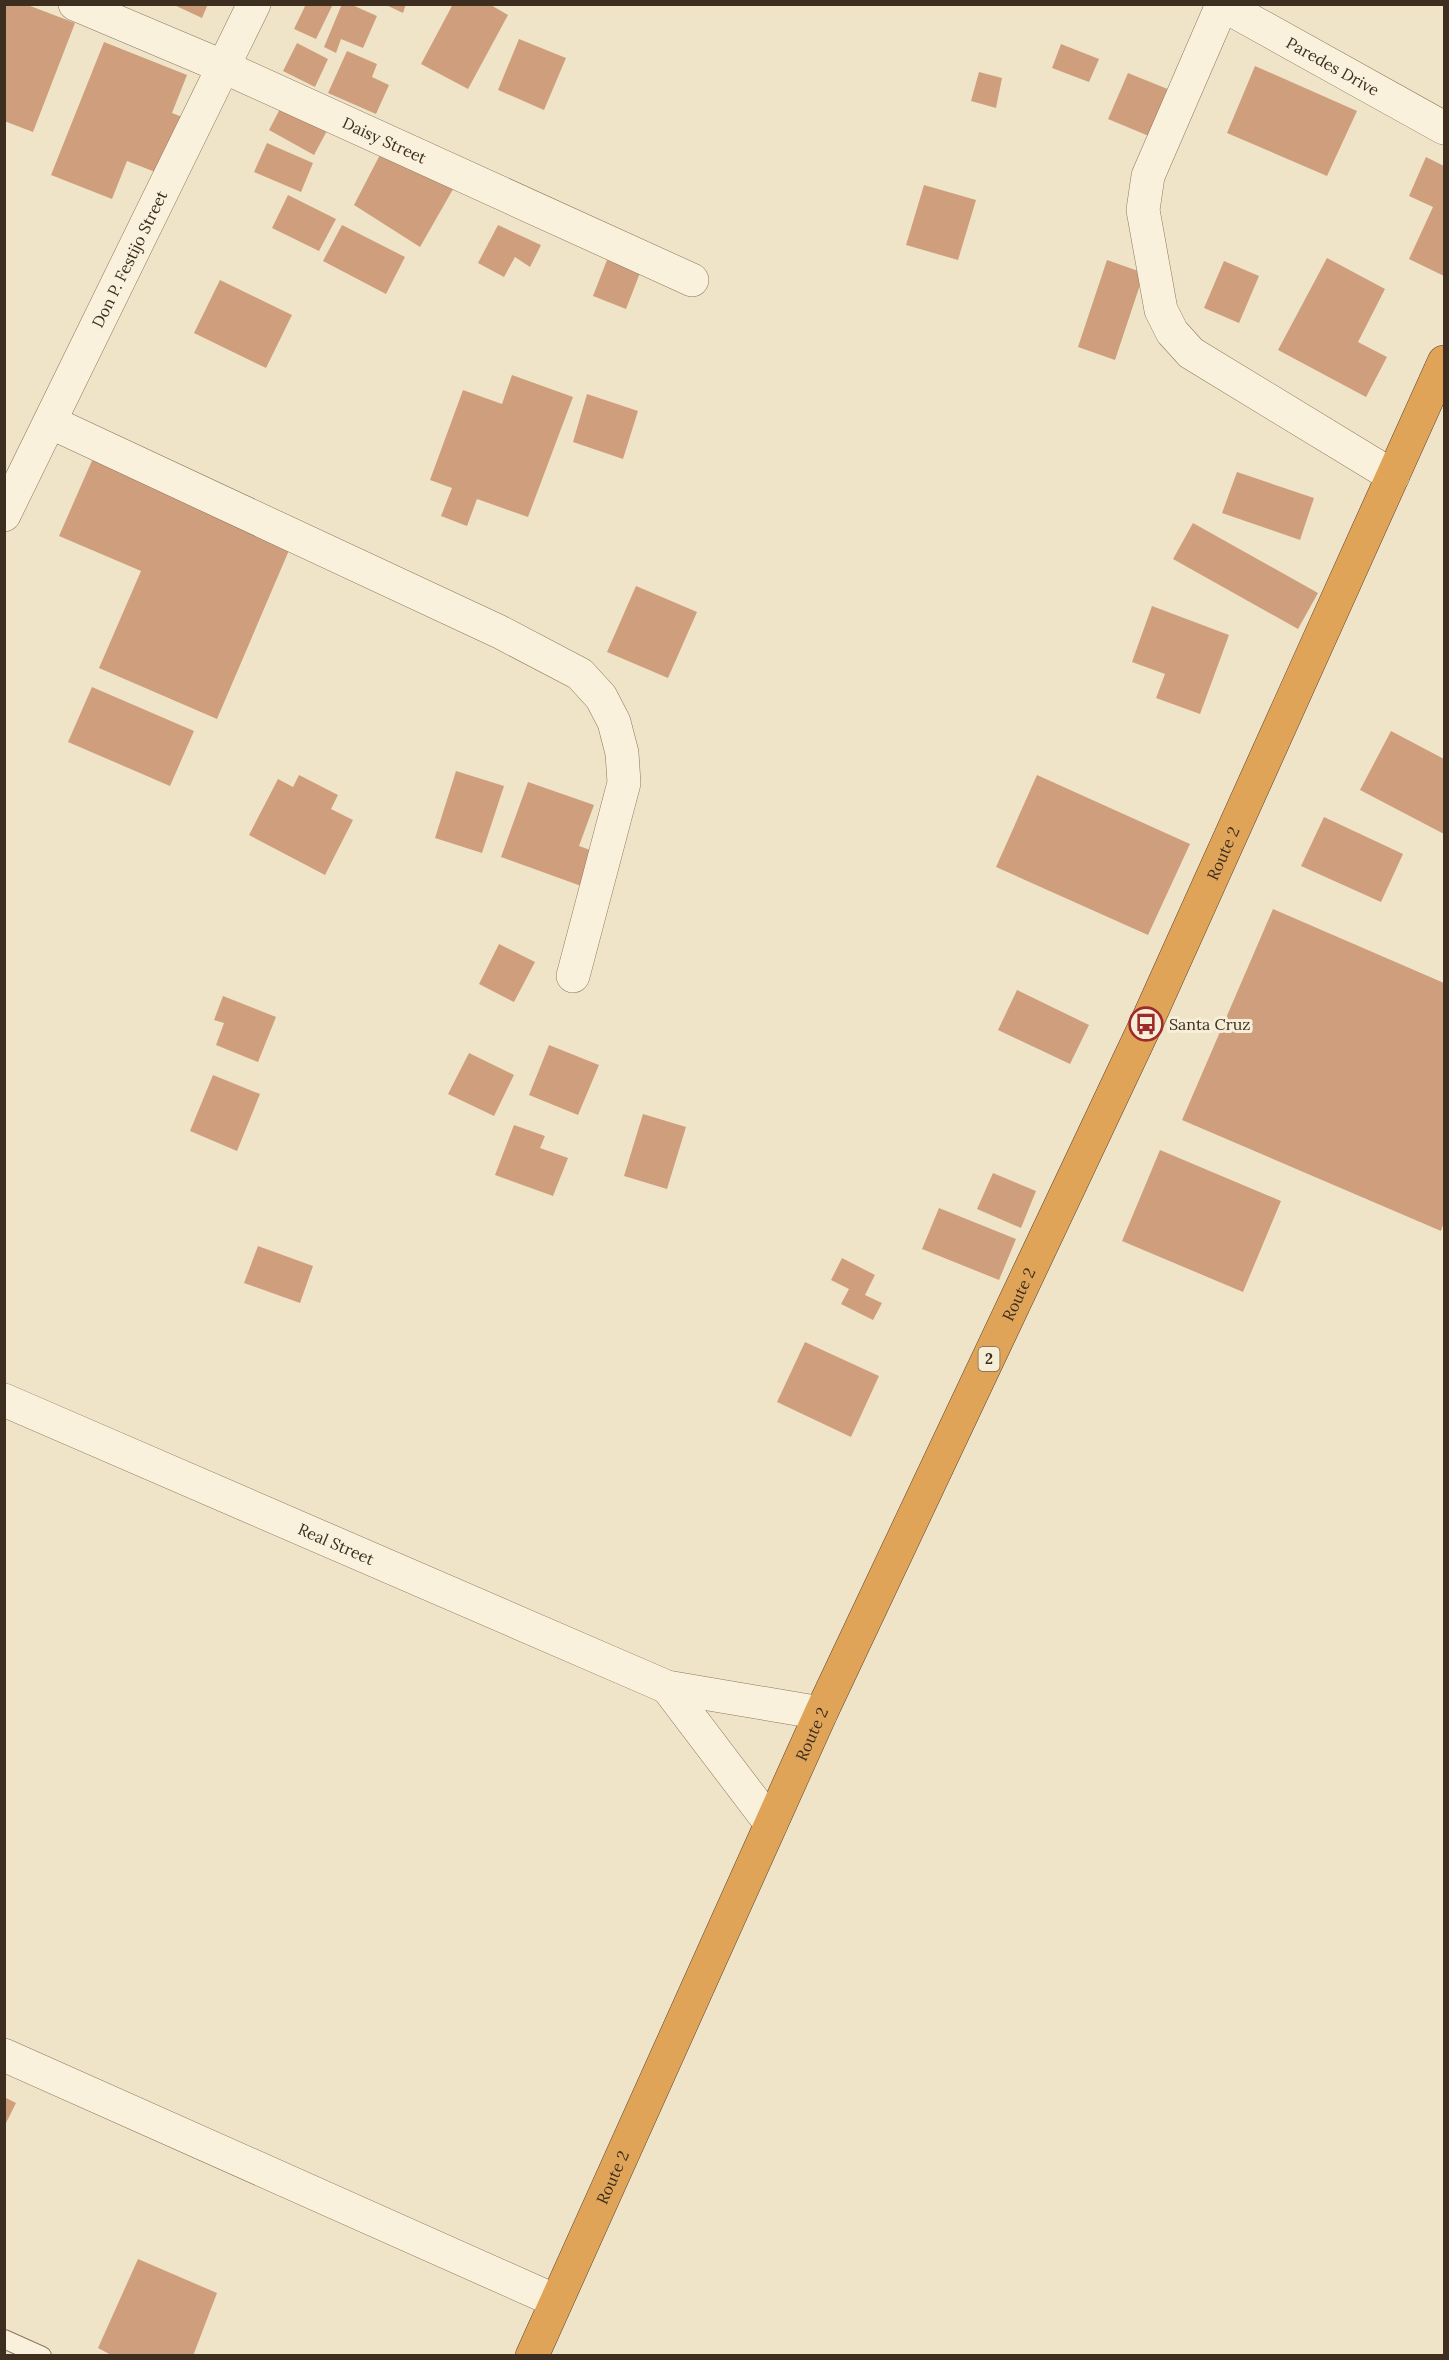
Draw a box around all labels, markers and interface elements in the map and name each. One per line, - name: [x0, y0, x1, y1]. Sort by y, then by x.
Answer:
- street label: Paredes Drive: [1283, 32, 1383, 100]
- street label: Daisy Street: [339, 112, 430, 168]
- street label: Don P. Festijo Street: [87, 186, 172, 331]
- street label: Route 2: [1202, 823, 1244, 883]
- bus stop icon: Santa Cruz: [1128, 1006, 1164, 1042]
- place label: Santa Cruz: [1169, 1014, 1250, 1034]
- street label: Route 2: [997, 1264, 1040, 1324]
- road number: 2: [978, 1347, 1000, 1371]
- street label: Real Street: [295, 1519, 378, 1569]
- street label: Route 2: [791, 1704, 832, 1764]
- street label: Route 2: [592, 2147, 633, 2207]

